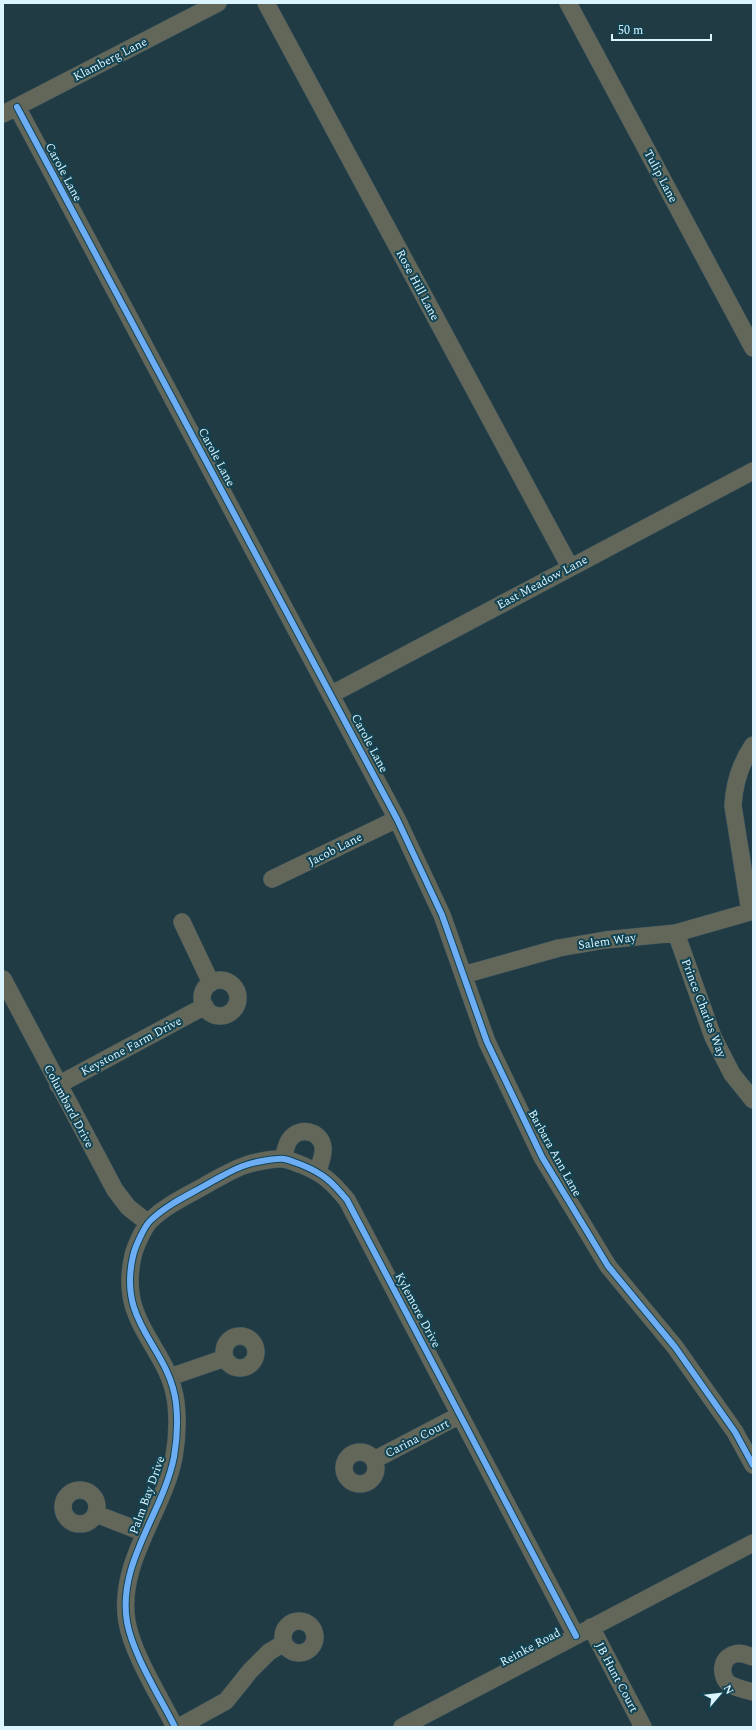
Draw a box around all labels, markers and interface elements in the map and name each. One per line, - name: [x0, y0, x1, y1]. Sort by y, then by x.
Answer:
- scale bar: [612, 16, 711, 42]
- text: 50 m: [618, 21, 643, 40]
- street label: Klamberg Lane: [70, 32, 151, 86]
- street label: Carole Lane: [40, 139, 87, 205]
- street label: Tulip Lane: [639, 146, 683, 206]
- street label: Rose Hill Lane: [391, 246, 444, 324]
- street label: Carole Lane: [193, 424, 240, 490]
- street label: East Meadow Lane: [493, 550, 591, 614]
- street label: Carole Lane: [346, 710, 393, 776]
- street label: Jacob Lane: [305, 828, 366, 871]
- street label: Salem Way: [577, 928, 638, 955]
- street label: Prince Charles Way: [676, 956, 732, 1062]
- street label: Keystone Farm Drive: [77, 1012, 185, 1081]
- street label: Columbard Drive: [39, 1061, 99, 1152]
- street label: Barbara Ann Lane: [523, 1106, 587, 1200]
- street label: Kylemore Drive: [390, 1269, 446, 1352]
- street label: Carina Court: [382, 1414, 453, 1463]
- street label: Palm Bay Drive: [125, 1453, 170, 1537]
- street label: Reinke Road: [496, 1623, 564, 1672]
- street label: JB Hunt Court: [590, 1639, 643, 1716]
- north arrow: [700, 1674, 740, 1714]
- text: N: [719, 1682, 738, 1698]

